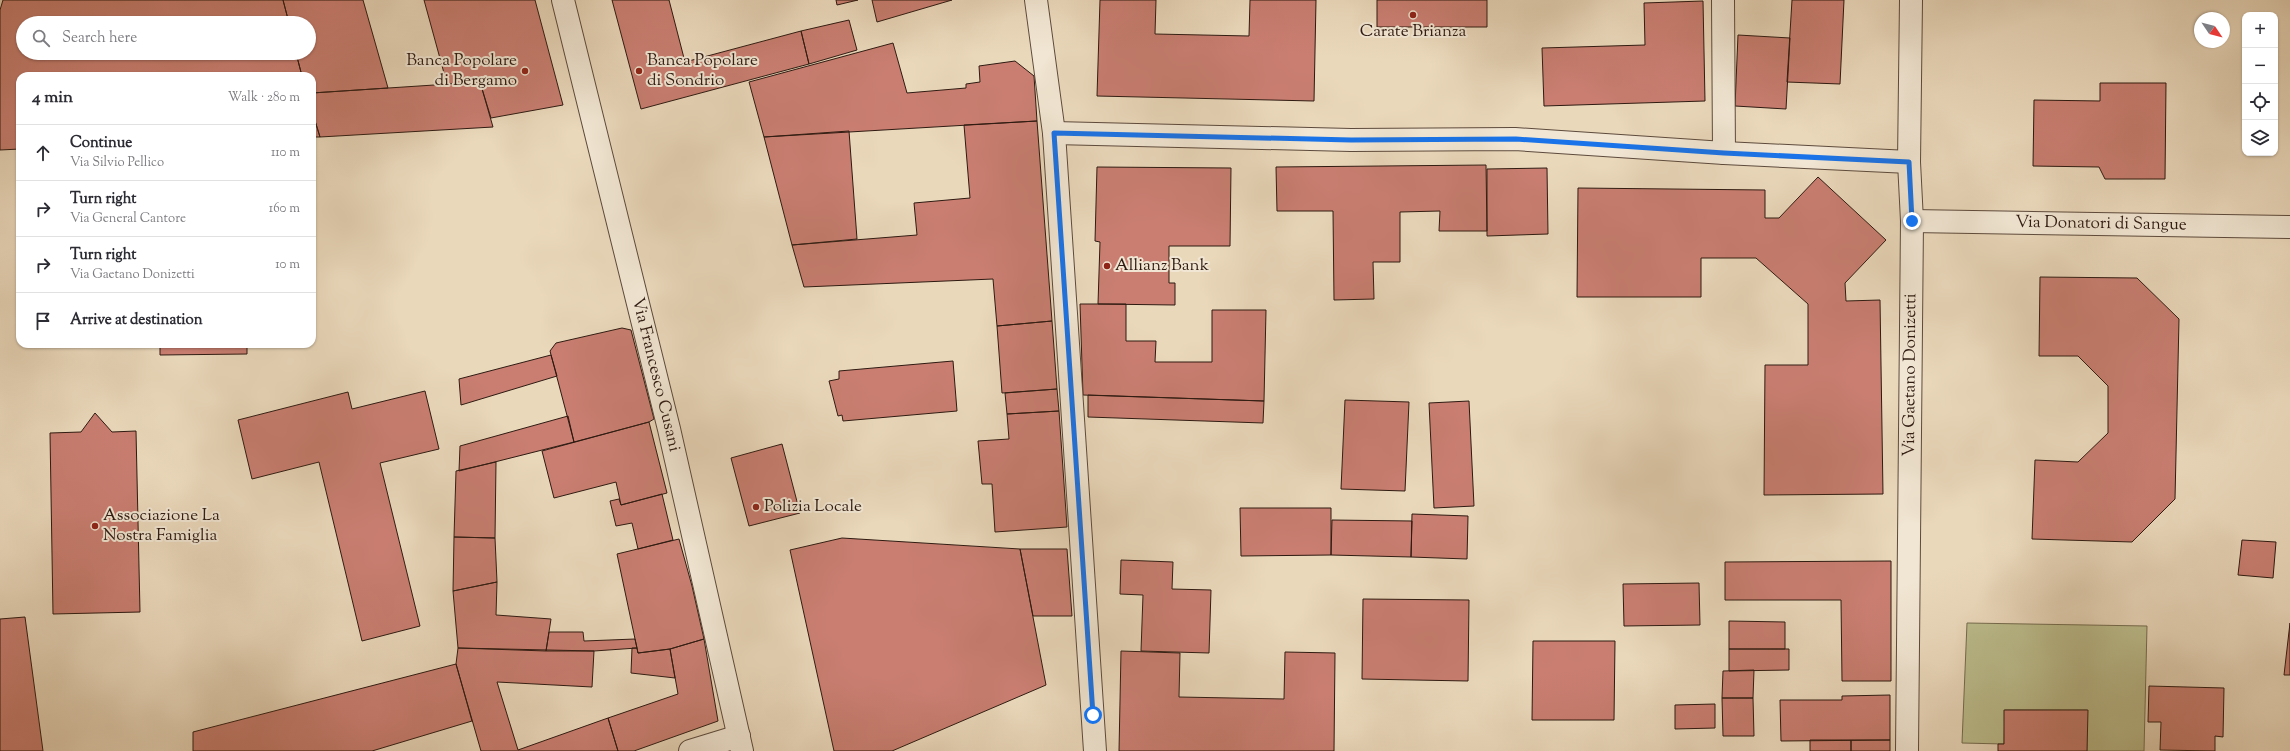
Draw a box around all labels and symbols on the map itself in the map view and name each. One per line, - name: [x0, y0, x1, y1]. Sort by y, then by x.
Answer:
- marker: Carate Brianza: [1408, 10, 1418, 20]
- north arrow: [2194, 12, 2230, 48]
- place label: Carate Brianza: [1360, 20, 1466, 44]
- place label: Banca Popolare di Bergamo: [406, 49, 517, 93]
- place label: Banca Popolare di Sondrio: [647, 49, 758, 93]
- marker: Banca Popolare di Bergamo: [520, 66, 530, 76]
- marker: Banca Popolare di Sondrio: [634, 66, 644, 76]
- street label: Via Donatori di Sangue: [2015, 211, 2187, 237]
- route end: [1903, 212, 1921, 230]
- place label: Allianz Bank: [1115, 254, 1209, 278]
- marker: Allianz Bank: [1102, 261, 1112, 271]
- street label: Via Gaetano Donizetti: [1898, 293, 1923, 457]
- street label: Via Francesco Cusani: [625, 295, 686, 454]
- place label: Polizia Locale: [764, 495, 862, 519]
- marker: Polizia Locale: [751, 502, 761, 512]
- place label: Associazione La Nostra Famiglia: [103, 504, 220, 548]
- marker: Associazione La Nostra Famiglia: [90, 521, 100, 531]
- route start: [1084, 706, 1102, 724]

